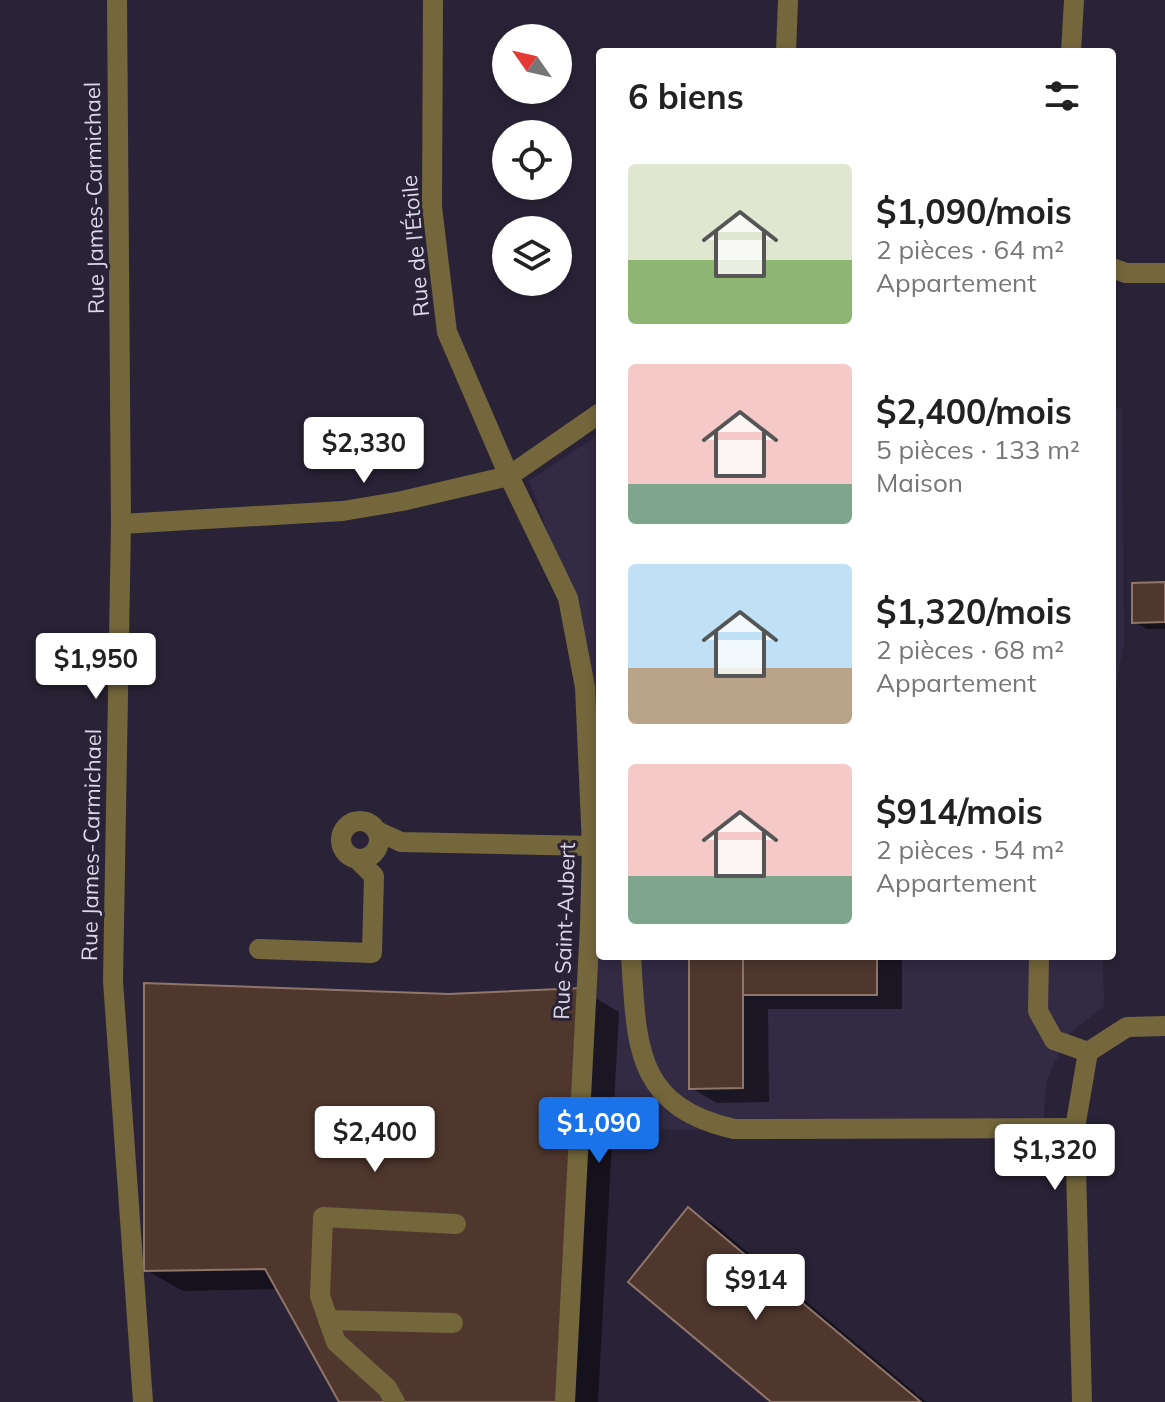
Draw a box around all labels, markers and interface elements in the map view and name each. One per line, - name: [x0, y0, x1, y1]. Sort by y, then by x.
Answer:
- north arrow: [492, 24, 572, 104]
- map controls: [492, 24, 572, 296]
- icon: filters: [1040, 74, 1084, 118]
- text: 6 biens: [628, 75, 744, 118]
- street label: Rue James-Carmichael: [78, 82, 110, 314]
- button: locate: [492, 120, 572, 200]
- street label: Rue de l'Étoile: [395, 174, 435, 318]
- text: $1,090/mois: [876, 190, 1072, 233]
- icon: home: [692, 196, 788, 292]
- button: layers: [492, 216, 572, 296]
- text: 2 pièces · 64 m²: [876, 233, 1064, 266]
- text: Appartement: [876, 266, 1036, 299]
- text: $2,400/mois: [876, 390, 1072, 433]
- icon: home: [692, 396, 788, 492]
- pin: $2,330: [299, 417, 429, 485]
- text: $2,330: [322, 426, 406, 459]
- text: 5 pièces · 133 m²: [876, 433, 1080, 466]
- text: Maison: [876, 466, 963, 499]
- text: $1,320/mois: [876, 590, 1072, 633]
- icon: home: [692, 596, 788, 692]
- pin: $1,950: [31, 633, 161, 701]
- text: 2 pièces · 68 m²: [876, 633, 1064, 666]
- text: $1,950: [54, 642, 138, 675]
- text: Appartement: [876, 666, 1036, 699]
- street label: Rue James-Carmichael: [75, 729, 107, 961]
- text: $914/mois: [876, 790, 1043, 833]
- icon: home: [692, 796, 788, 892]
- text: 2 pièces · 54 m²: [876, 833, 1064, 866]
- street label: Rue Saint-Aubert: [547, 842, 581, 1020]
- text: Appartement: [876, 866, 1036, 899]
- pin: $1,090: [534, 1097, 664, 1165]
- pin: $2,400: [310, 1106, 440, 1174]
- text: $1,090: [557, 1106, 641, 1139]
- text: $2,400: [333, 1115, 417, 1148]
- pin: $1,320: [990, 1124, 1120, 1192]
- text: $1,320: [1013, 1133, 1097, 1166]
- pin: $914: [709, 1254, 803, 1322]
- text: $914: [725, 1263, 787, 1296]

